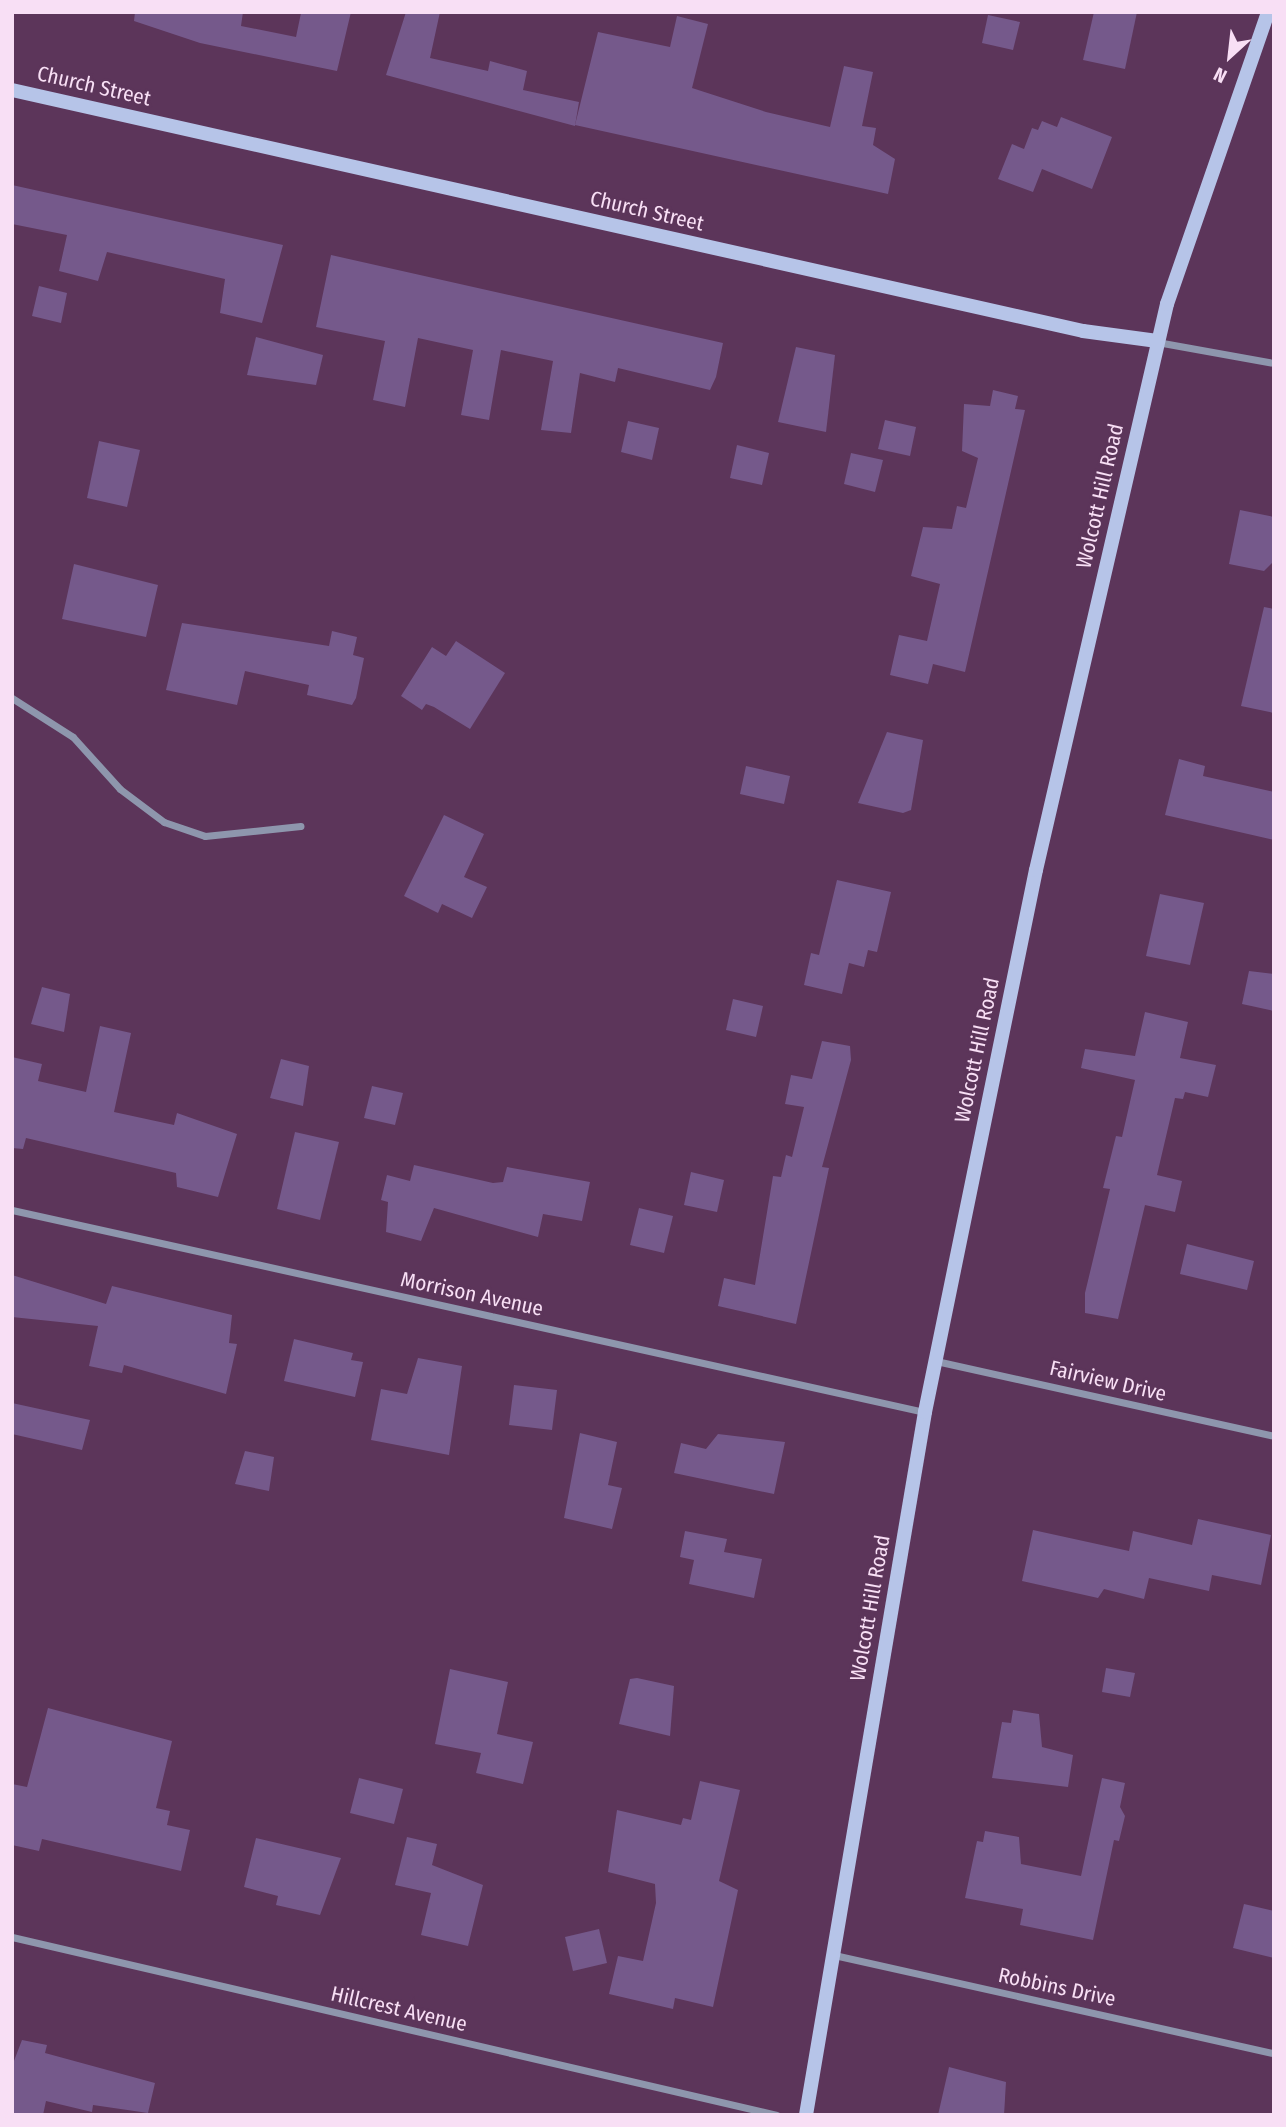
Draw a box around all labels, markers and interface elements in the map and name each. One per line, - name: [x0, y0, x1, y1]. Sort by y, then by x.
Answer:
- north arrow: [1195, 21, 1265, 91]
- street label: Church Street: [35, 61, 153, 111]
- text: N: [1210, 62, 1231, 88]
- street label: Church Street: [588, 186, 706, 236]
- street label: Wolcott Hill Road: [1071, 421, 1129, 571]
- street label: Wolcott Hill Road: [949, 975, 1005, 1125]
- street label: Morrison Avenue: [398, 1267, 546, 1321]
- street label: Fairview Drive: [1047, 1355, 1169, 1407]
- street label: Wolcott Hill Road: [845, 1533, 895, 1683]
- street label: Robbins Drive: [996, 1962, 1118, 2012]
- street label: Hillcrest Avenue: [328, 1981, 470, 2037]

